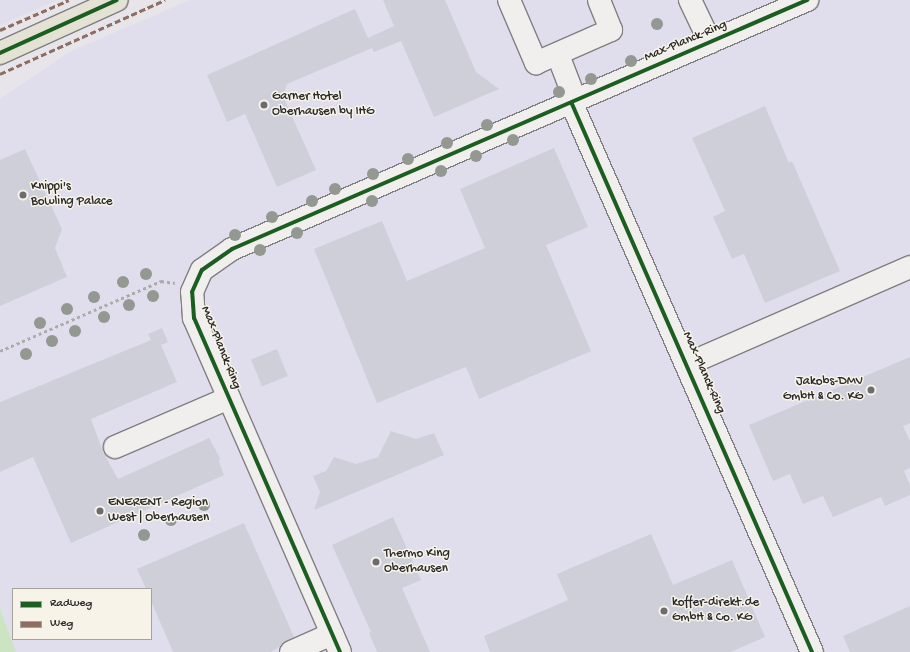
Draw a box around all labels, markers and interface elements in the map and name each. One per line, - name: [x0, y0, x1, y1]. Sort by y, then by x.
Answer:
- street label: Max-Planck-Ring: [642, 18, 730, 66]
- place label: Garner Hotel Oberhausen by IHG: [272, 90, 374, 121]
- marker: Garner Hotel Oberhausen by IHG: [259, 100, 269, 110]
- place label: Knippi's Bowling Palace: [31, 180, 112, 211]
- marker: Knippi's Bowling Palace: [18, 190, 28, 200]
- street label: Max-Planck-Ring: [196, 304, 244, 392]
- street label: Max-Planck-Ring: [678, 330, 728, 416]
- place label: Jakobs-DMV GmbH & Co. KG: [783, 375, 863, 406]
- marker: Jakobs-DMV GmbH & Co. KG: [866, 385, 876, 395]
- place label: ENERENT - Region West | Oberhausen: [108, 496, 209, 527]
- marker: ENERENT - Region West | Oberhausen: [95, 506, 105, 516]
- place label: Thermo King Oberhausen: [384, 547, 450, 578]
- marker: Thermo King Oberhausen: [371, 557, 381, 567]
- legend: [12, 588, 152, 640]
- place label: koffer-direkt.de GmbH & Co. KG: [672, 596, 759, 627]
- text: Radweg: [50, 597, 92, 611]
- marker: koffer-direkt.de GmbH & Co. KG: [659, 606, 669, 616]
- text: Weg: [50, 617, 73, 631]

